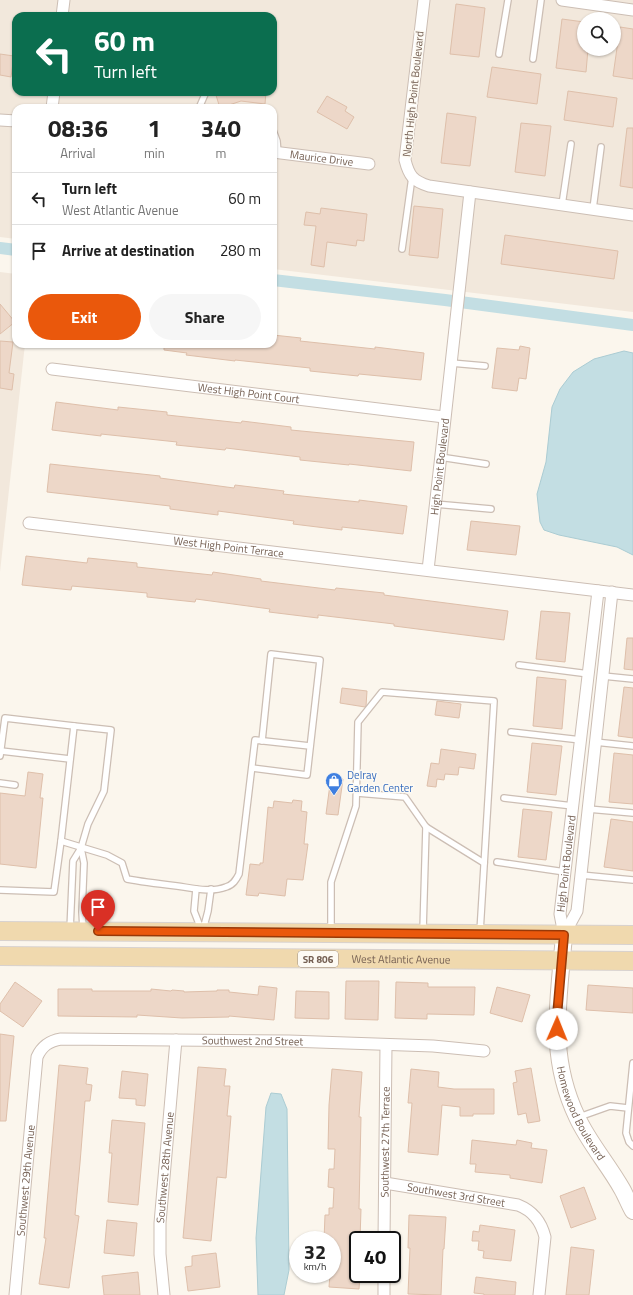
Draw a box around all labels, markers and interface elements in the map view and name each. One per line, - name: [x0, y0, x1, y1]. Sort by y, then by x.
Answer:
- map controls: [577, 12, 621, 56]
- button: search: [577, 12, 621, 56]
- text: 60 m: [94, 19, 155, 62]
- icon: left: [28, 28, 80, 80]
- street label: North High Point Boulevard: [398, 30, 428, 158]
- text: Turn left: [94, 58, 157, 85]
- text: 08:36: [48, 110, 108, 146]
- text: 1: [148, 110, 161, 146]
- text: 340: [201, 110, 241, 146]
- text: Arrival: [60, 143, 96, 163]
- text: min: [144, 143, 165, 163]
- text: m: [215, 143, 226, 163]
- street label: Maurice Drive: [289, 146, 355, 170]
- text: Turn left: [62, 177, 117, 200]
- text: 60 m: [228, 187, 261, 210]
- icon: left: [28, 188, 50, 210]
- text: West Atlantic Avenue: [62, 200, 178, 220]
- text: Arrive at destination: [62, 239, 195, 262]
- text: 280 m: [220, 239, 261, 262]
- icon: arrive: [28, 240, 50, 262]
- button: Exit: [28, 294, 141, 340]
- button: Share: [149, 294, 261, 340]
- street label: West High Point Court: [197, 379, 300, 407]
- street label: High Point Boulevard: [426, 417, 453, 516]
- street label: West High Point Terrace: [172, 532, 285, 561]
- place label: Delray Garden Center: [347, 767, 413, 796]
- shop icon: Delray Garden Center: [324, 771, 344, 796]
- street label: High Point Boulevard: [552, 814, 580, 913]
- pin: [81, 890, 115, 931]
- icon: arrive: [87, 896, 109, 918]
- road number: SR 806: [298, 951, 338, 967]
- street label: West Atlantic Avenue: [352, 951, 451, 968]
- position arrow: [536, 1008, 578, 1050]
- street label: Southwest 2nd Street: [202, 1032, 304, 1049]
- street label: Homewood Boulevard: [553, 1065, 609, 1164]
- street label: Southwest 27th Terrace: [376, 1086, 394, 1198]
- street label: Southwest 28th Avenue: [152, 1111, 178, 1224]
- street label: Southwest 29th Avenue: [12, 1124, 39, 1237]
- street label: Southwest 3rd Street: [406, 1179, 506, 1211]
- speed limit sign: 40: [349, 1231, 401, 1283]
- text: 32: [304, 1236, 326, 1267]
- text: km/h: [304, 1259, 326, 1274]

